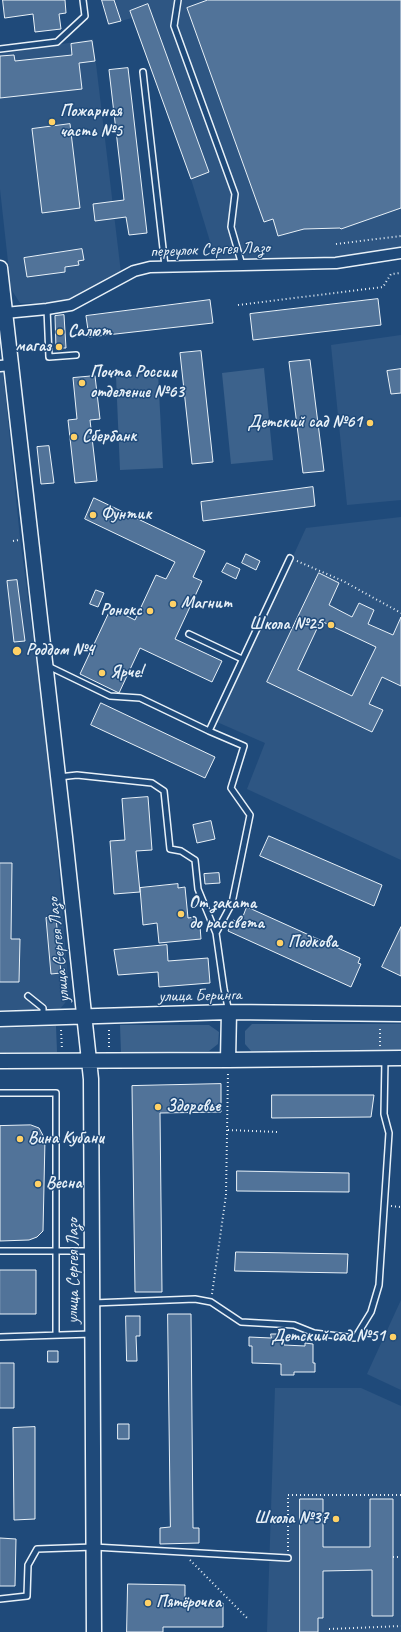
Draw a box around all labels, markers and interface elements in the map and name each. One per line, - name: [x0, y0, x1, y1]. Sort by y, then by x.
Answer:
- place label: Пожарная часть №5: [60, 102, 122, 142]
- marker: Пожарная часть №5: [47, 117, 57, 127]
- street label: переулок Сергея Лазо: [150, 238, 270, 262]
- place label: Салют: [68, 322, 111, 342]
- marker: Салют: [55, 327, 65, 337]
- place label: магаз: [15, 337, 51, 357]
- marker: магаз: [54, 342, 64, 352]
- place label: Почта России отделение №63: [90, 363, 184, 403]
- marker: Почта России отделение №63: [77, 378, 87, 388]
- place label: Детский сад №61: [248, 413, 362, 433]
- marker: Детский сад №61: [365, 418, 375, 428]
- place label: Сбербанк: [82, 427, 136, 447]
- marker: Сбербанк: [69, 432, 79, 442]
- place label: Фунтик: [101, 505, 152, 525]
- marker: Фунтик: [88, 510, 98, 520]
- place label: Магнит: [181, 594, 232, 614]
- marker: Магнит: [168, 599, 178, 609]
- place label: Ронокс: [100, 601, 142, 621]
- marker: Ронокс: [145, 606, 155, 616]
- place label: Школа №25: [249, 615, 323, 635]
- marker: Школа №25: [326, 620, 336, 630]
- place label: Роддом №4: [26, 641, 94, 661]
- marker: Роддом №4: [11, 645, 23, 657]
- place label: Ярче!: [110, 663, 143, 683]
- marker: Ярче!: [97, 668, 107, 678]
- place label: От заката до рассвета: [189, 894, 264, 934]
- street label: улица Сергея Лазо: [43, 896, 75, 1004]
- marker: От заката до рассвета: [176, 909, 186, 919]
- place label: Подкова: [288, 933, 338, 953]
- marker: Подкова: [275, 938, 285, 948]
- street label: улица Беринга: [158, 985, 242, 1007]
- place label: Здоровье: [166, 1097, 220, 1117]
- marker: Здоровье: [153, 1102, 163, 1112]
- place label: Вина Кубани: [28, 1129, 104, 1149]
- marker: Вина Кубани: [15, 1134, 25, 1144]
- place label: Весна: [46, 1174, 82, 1194]
- marker: Весна: [33, 1179, 43, 1189]
- street label: улица Сергея Лазо: [64, 1218, 84, 1324]
- place label: Детский сад №51: [271, 1327, 385, 1347]
- marker: Детский сад №51: [388, 1332, 398, 1342]
- place label: Школа №37: [254, 1509, 328, 1529]
- marker: Школа №37: [331, 1514, 341, 1524]
- place label: Пятёрочка: [156, 1593, 221, 1613]
- marker: Пятёрочка: [143, 1598, 153, 1608]

